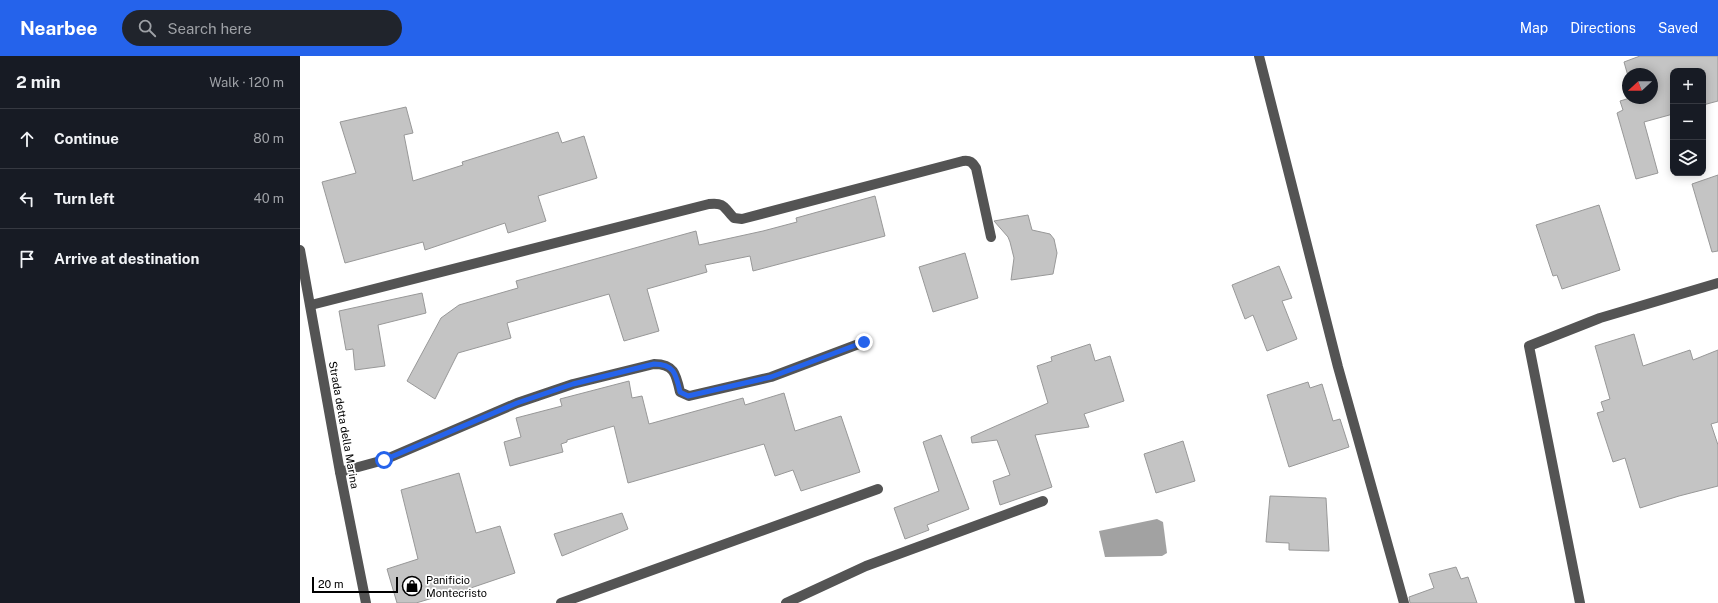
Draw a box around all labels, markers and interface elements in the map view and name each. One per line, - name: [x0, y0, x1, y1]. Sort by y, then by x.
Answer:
- search box: [122, 10, 402, 46]
- text: Nearbee: [20, 17, 98, 39]
- icon: search: [136, 17, 158, 39]
- text: Search here: [168, 20, 252, 37]
- text: Map: [1520, 20, 1548, 36]
- text: Directions: [1570, 20, 1636, 36]
- text: Saved: [1658, 20, 1698, 36]
- north arrow: [1622, 68, 1658, 104]
- map controls: [1670, 68, 1706, 176]
- button: +: [1670, 68, 1706, 104]
- text: 2 min: [16, 72, 61, 92]
- text: Walk · 120 m: [209, 75, 284, 90]
- button: −: [1670, 104, 1706, 140]
- icon: ahead: [16, 128, 38, 150]
- text: Continue: [54, 130, 119, 147]
- text: 80 m: [253, 131, 284, 146]
- button: layers: [1670, 140, 1706, 176]
- icon: left: [16, 188, 38, 210]
- text: Turn left: [54, 190, 115, 207]
- text: 40 m: [253, 191, 284, 206]
- icon: arrive: [16, 248, 38, 270]
- text: Arrive at destination: [54, 250, 199, 267]
- route end: [855, 333, 873, 351]
- street label: Strada detta della Marina: [327, 360, 361, 490]
- route start: [375, 451, 393, 469]
- place label: Panificio Montecristo: [426, 574, 487, 599]
- scale bar: [312, 575, 398, 594]
- shop icon: Panificio Montecristo: [401, 575, 423, 597]
- text: 20 m: [318, 578, 343, 590]

